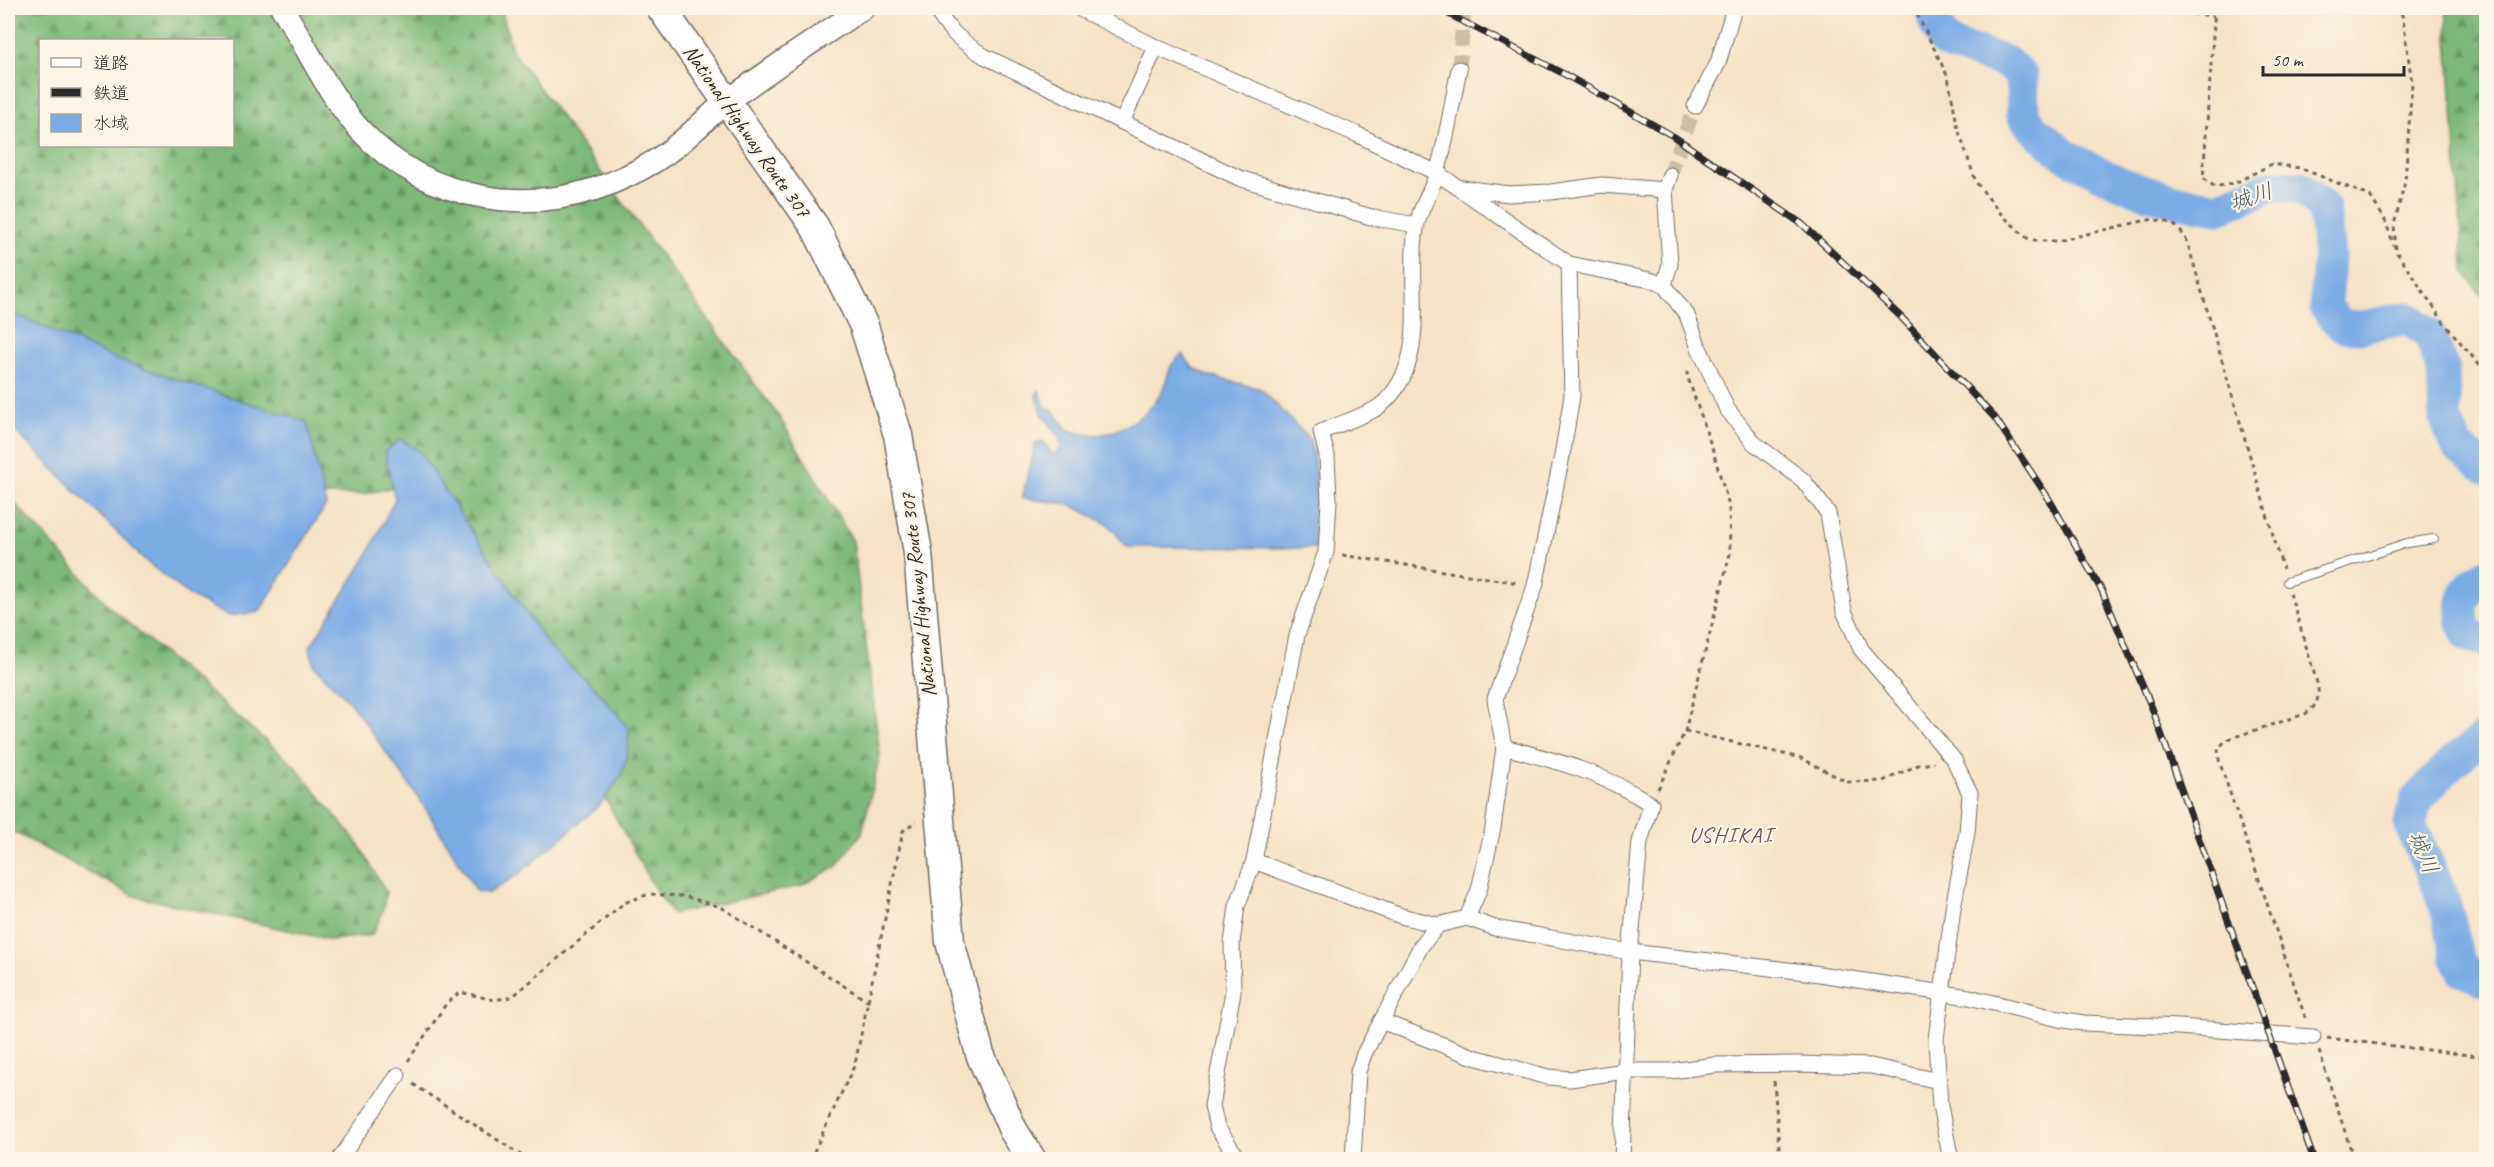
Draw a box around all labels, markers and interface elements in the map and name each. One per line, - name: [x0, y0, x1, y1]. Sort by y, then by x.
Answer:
- legend: [39, 39, 234, 147]
- street label: National Highway Route 307: [677, 39, 817, 224]
- scale bar: [2263, 39, 2404, 77]
- text: 50 m: [2272, 49, 2305, 71]
- text: 道路: [93, 52, 129, 74]
- text: 鉄道: [93, 82, 129, 104]
- text: 水域: [93, 112, 129, 134]
- water label: 城川: [2226, 177, 2277, 217]
- street label: National Highway Route 307: [894, 490, 942, 698]
- district label: USHIKAI: [1689, 821, 1777, 849]
- water label: 城川: [2402, 827, 2445, 878]

